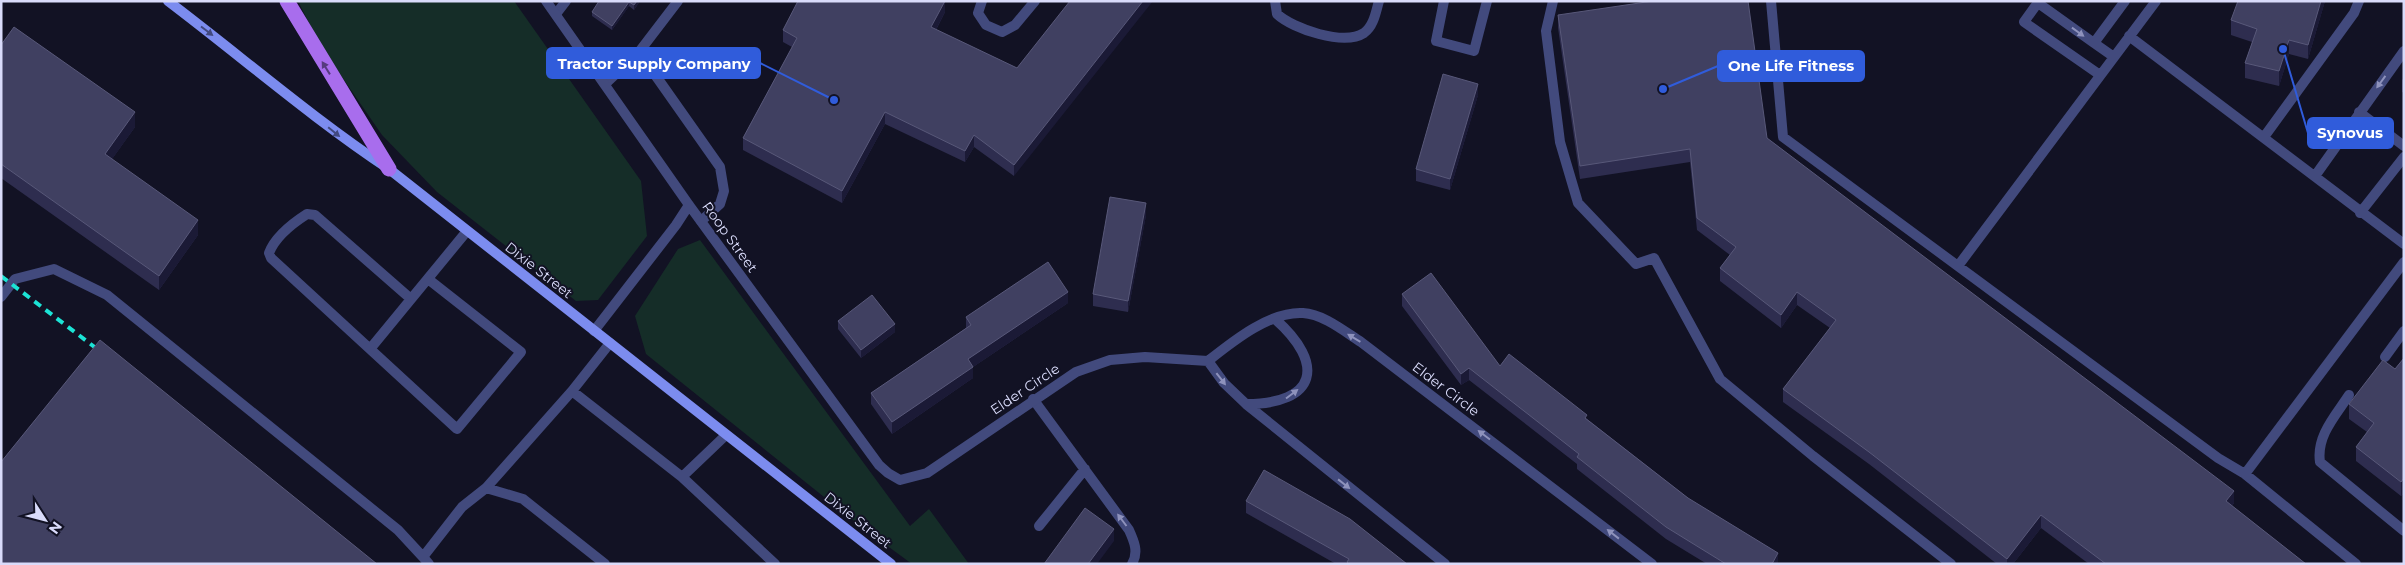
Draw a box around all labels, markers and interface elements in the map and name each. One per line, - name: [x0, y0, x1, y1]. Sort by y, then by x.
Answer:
- one-way arrow: [200, 25, 213, 36]
- one-way arrow: [2071, 27, 2085, 37]
- callout: Tractor Supply Company: [547, 48, 760, 78]
- callout: One Life Fitness: [1718, 51, 1864, 81]
- text: Tractor Supply Company: [557, 54, 752, 73]
- text: One Life Fitness: [1728, 56, 1854, 75]
- one-way arrow: [322, 62, 331, 75]
- one-way arrow: [2376, 75, 2387, 88]
- callout: Synovus: [2308, 118, 2393, 148]
- text: Synovus: [2317, 123, 2383, 142]
- one-way arrow: [327, 126, 340, 137]
- street label: Roop Street: [698, 198, 762, 276]
- street label: Dixie Street: [502, 238, 577, 302]
- one-way arrow: [1348, 333, 1361, 342]
- street label: Elder Circle: [1409, 358, 1483, 420]
- street label: Elder Circle: [987, 359, 1063, 419]
- one-way arrow: [1216, 372, 1226, 386]
- one-way arrow: [1285, 389, 1299, 399]
- one-way arrow: [1477, 430, 1491, 440]
- one-way arrow: [1337, 479, 1350, 490]
- street label: Dixie Street: [821, 488, 896, 552]
- north arrow: [20, 495, 70, 545]
- one-way arrow: [1117, 513, 1127, 527]
- text: N: [45, 518, 66, 538]
- one-way arrow: [1606, 529, 1620, 539]

